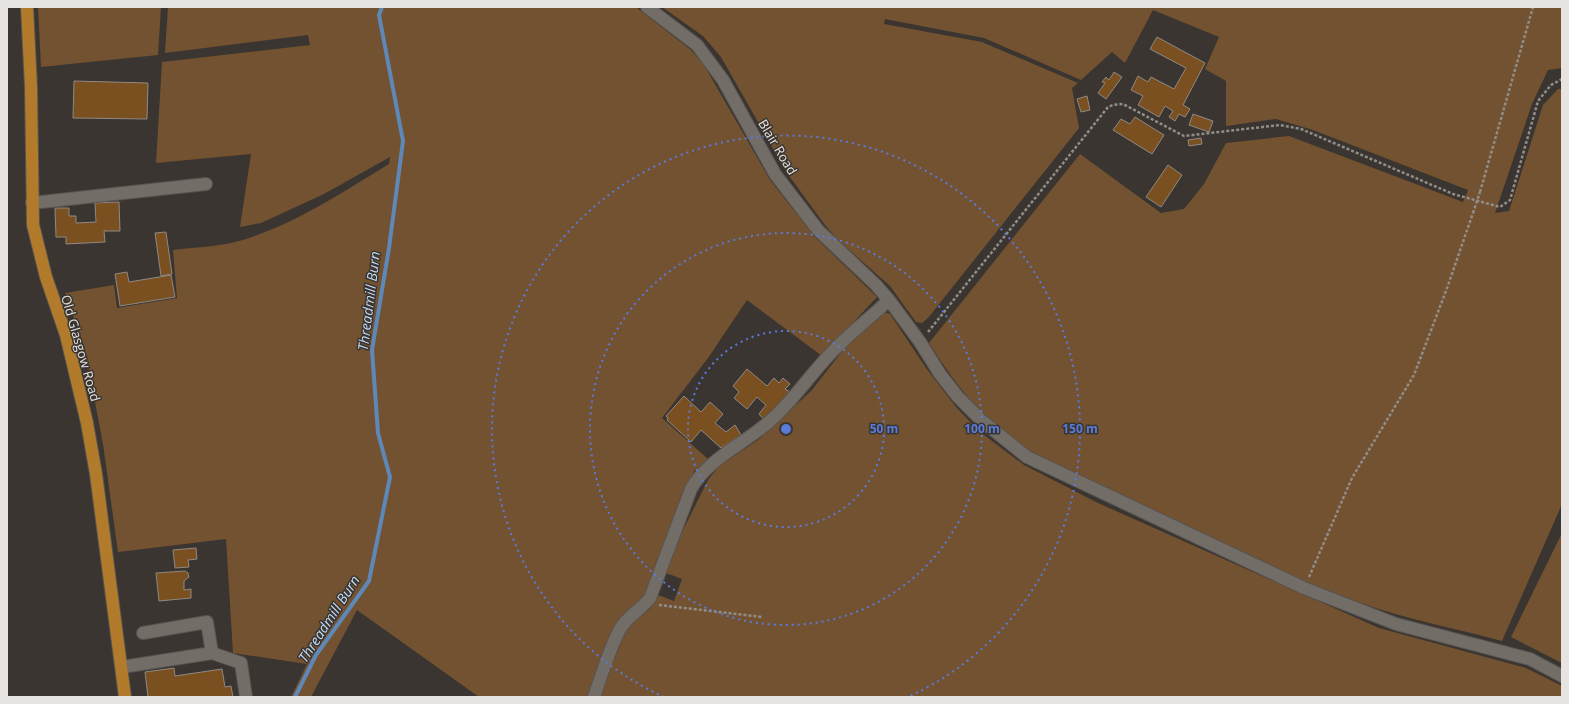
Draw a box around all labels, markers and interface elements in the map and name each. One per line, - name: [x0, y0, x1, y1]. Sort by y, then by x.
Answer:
- street label: Blair Road: [754, 116, 802, 178]
- water label: Threadmill Burn: [353, 250, 384, 352]
- street label: Old Glasgow Road: [57, 293, 105, 403]
- text: 50 m: [870, 420, 898, 437]
- text: 100 m: [964, 420, 1000, 437]
- text: 150 m: [1062, 420, 1098, 437]
- centre of rings: [779, 422, 793, 436]
- water label: Threadmill Burn: [293, 572, 364, 666]

